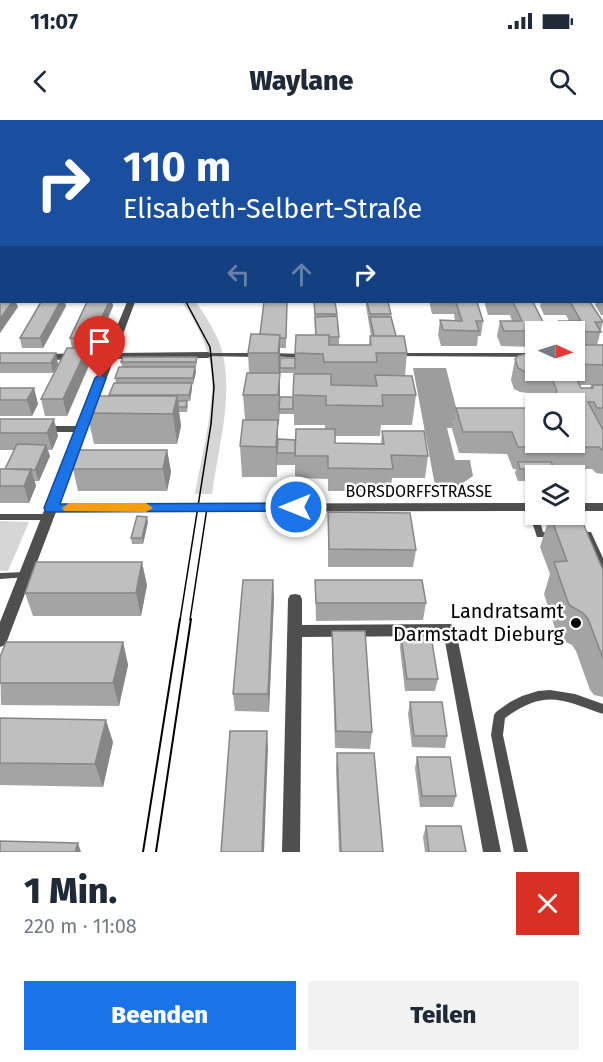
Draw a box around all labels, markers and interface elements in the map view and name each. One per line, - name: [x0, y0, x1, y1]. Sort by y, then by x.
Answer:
- text: 11:07: [30, 8, 78, 35]
- icon: back: [24, 65, 57, 98]
- text: Waylane: [249, 65, 354, 97]
- icon: search: [546, 65, 579, 98]
- text: 110 m: [123, 142, 231, 192]
- icon: right: [24, 144, 102, 222]
- text: Elisabeth-Selbert-Straße: [123, 193, 422, 225]
- icon: left: [222, 258, 255, 291]
- icon: ahead: [285, 258, 318, 291]
- icon: right: [348, 258, 381, 291]
- pin: [74, 316, 125, 378]
- north arrow: [525, 321, 585, 381]
- map controls: [525, 321, 585, 525]
- icon: arrive: [83, 325, 116, 358]
- button: search: [525, 393, 585, 453]
- button: layers: [525, 465, 585, 525]
- position arrow: [264, 475, 328, 539]
- street label: BORSDORFFSTRASSE: [346, 482, 492, 501]
- place label: Landratsamt Darmstadt Dieburg: [393, 599, 565, 646]
- marker: Landratsamt Darmstadt Dieburg: [569, 616, 583, 630]
- text: 1 Min.: [24, 869, 117, 913]
- button: close: [516, 872, 579, 935]
- text: 220 m · 11:08: [24, 914, 137, 938]
- button: Beenden: [24, 981, 296, 1050]
- button: Teilen: [308, 981, 579, 1050]

